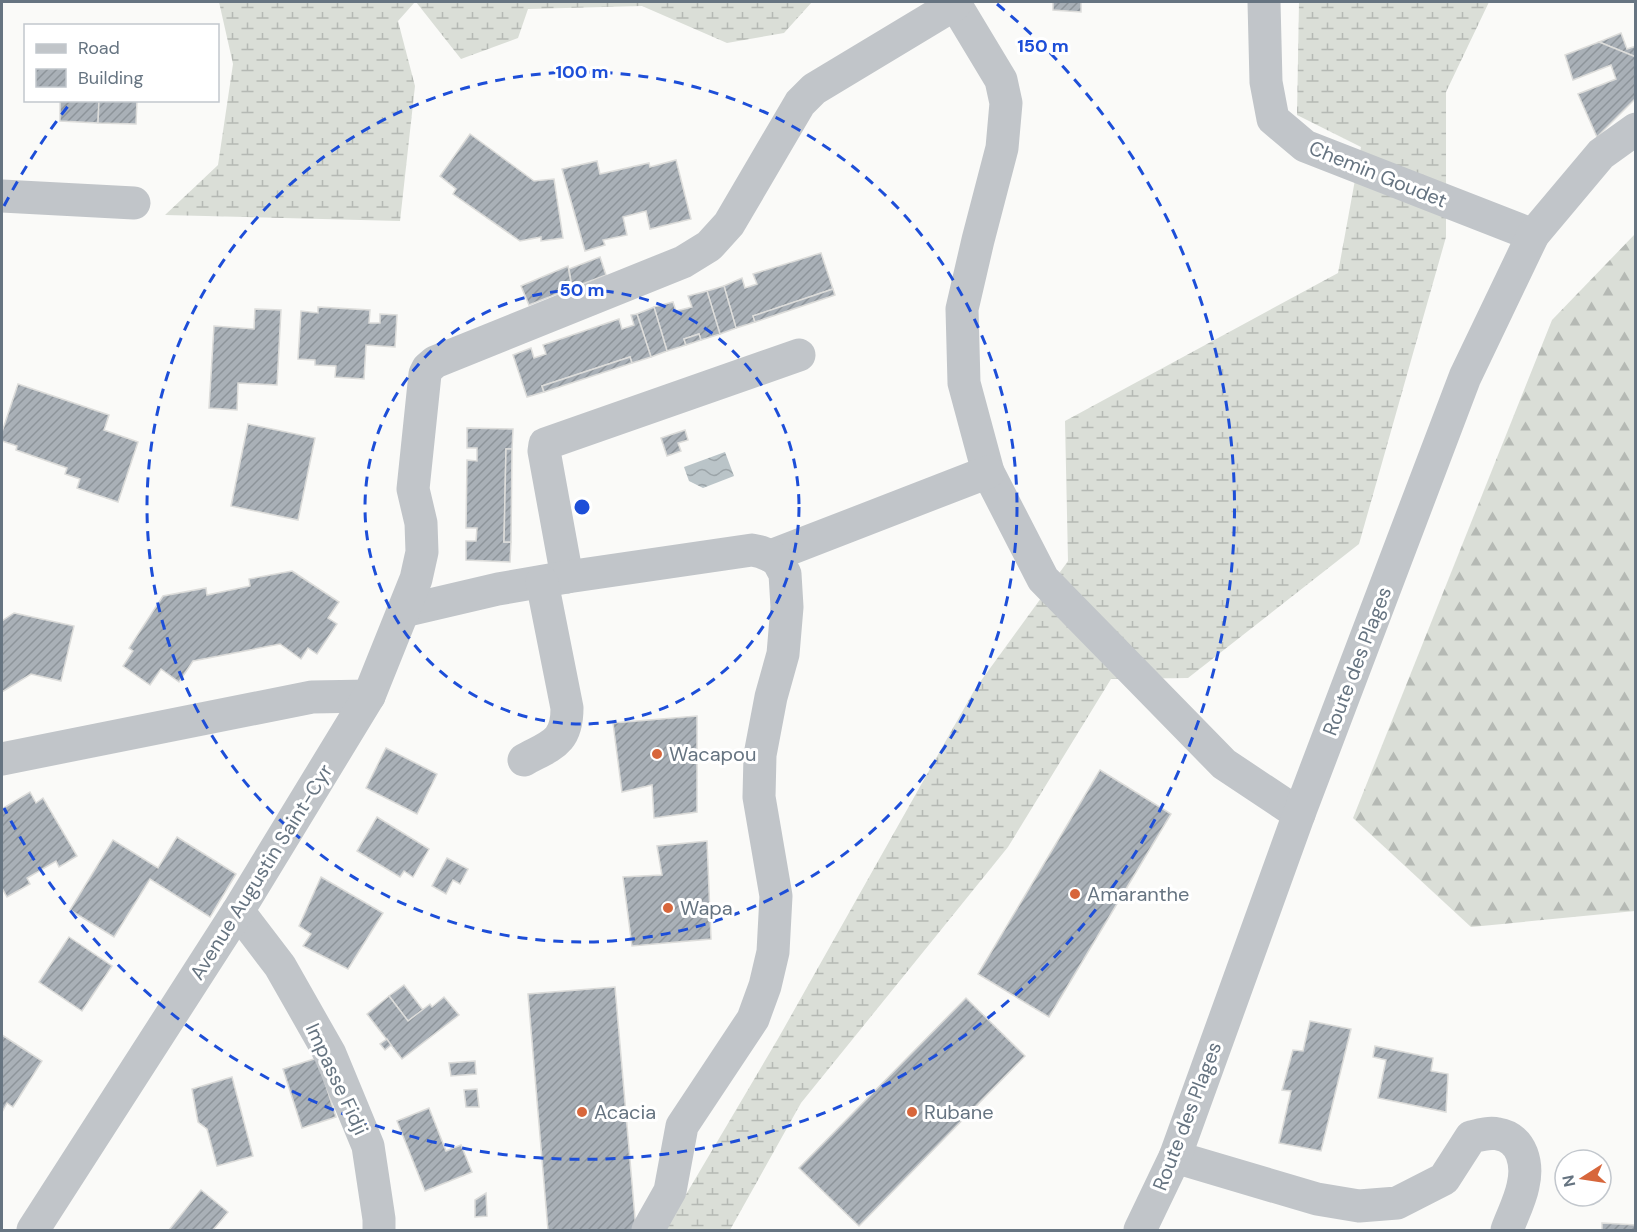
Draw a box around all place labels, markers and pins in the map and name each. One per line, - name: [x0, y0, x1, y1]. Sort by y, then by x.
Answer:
- centre of rings: [572, 497, 592, 517]
- place label: Wacapou: [669, 741, 756, 767]
- marker: Wacapou: [650, 747, 664, 761]
- place label: Amaranthe: [1087, 881, 1189, 907]
- marker: Amaranthe: [1068, 887, 1082, 901]
- place label: Wapa: [680, 895, 733, 921]
- marker: Wapa: [661, 901, 675, 915]
- place label: Acacia: [594, 1099, 656, 1125]
- place label: Rubane: [924, 1099, 994, 1125]
- marker: Acacia: [575, 1105, 589, 1119]
- marker: Rubane: [905, 1105, 919, 1119]

